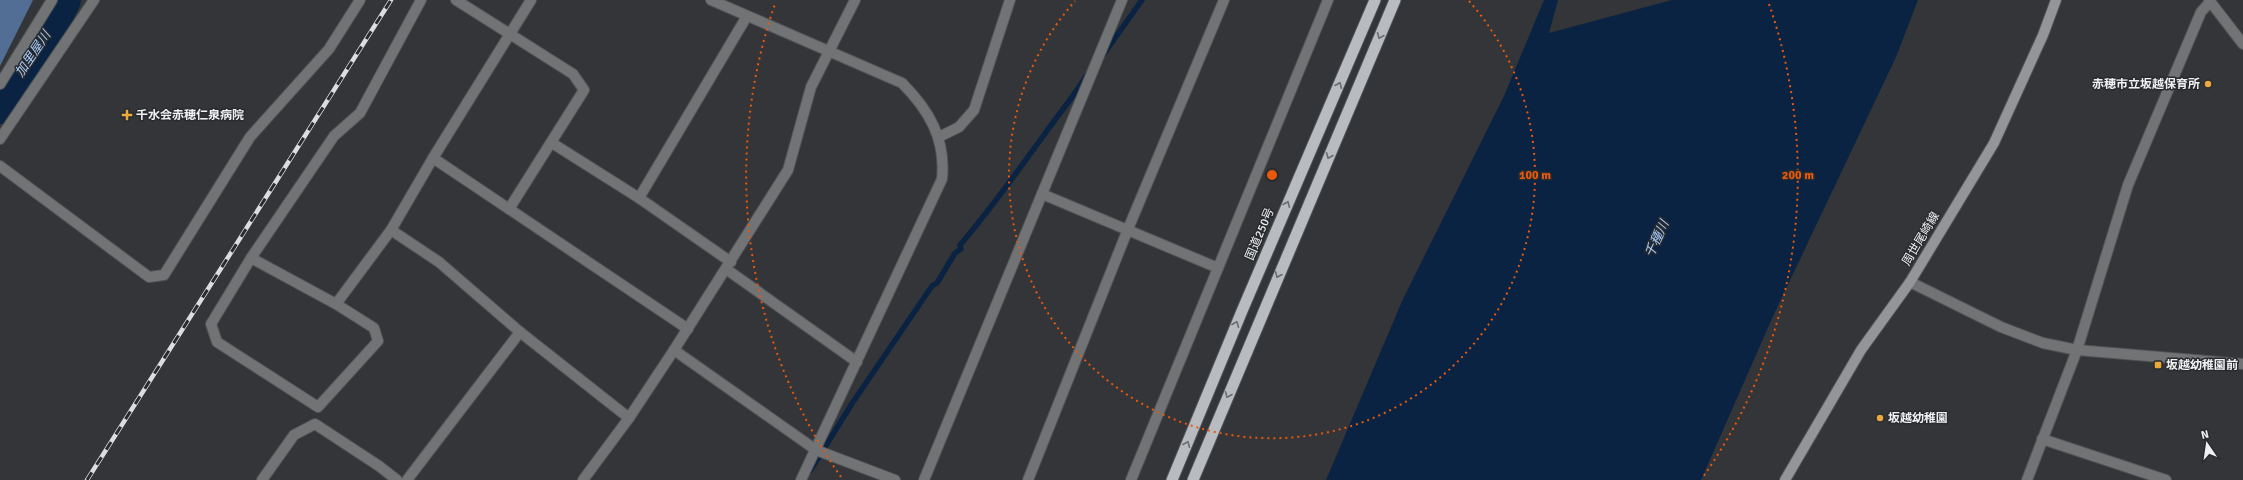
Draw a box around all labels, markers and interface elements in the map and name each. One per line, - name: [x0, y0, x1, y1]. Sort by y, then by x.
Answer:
- water label: 加里屋川: [12, 26, 55, 80]
- one-way arrow: [1377, 31, 1385, 39]
- place label: 赤穂市立坂越保育所: [2092, 77, 2200, 92]
- marker: 赤穂市立坂越保育所: [2203, 79, 2213, 89]
- one-way arrow: [1334, 81, 1342, 88]
- place label: 千水会赤穂仁泉病院: [136, 108, 244, 123]
- marker: 千水会赤穂仁泉病院: [121, 109, 133, 121]
- one-way arrow: [1326, 151, 1334, 159]
- centre of rings: [1265, 168, 1279, 182]
- text: 100 m: [1519, 168, 1551, 183]
- text: 200 m: [1782, 168, 1814, 183]
- one-way arrow: [1283, 201, 1291, 208]
- street label: 国道250号: [1242, 206, 1278, 262]
- street label: 周世尾崎線: [1899, 209, 1943, 269]
- water label: 千種川: [1642, 216, 1673, 260]
- one-way arrow: [1275, 272, 1283, 279]
- one-way arrow: [1232, 320, 1240, 327]
- place label: 坂越幼稚園前: [2166, 358, 2238, 373]
- marker: 坂越幼稚園前: [2153, 360, 2163, 370]
- one-way arrow: [1225, 392, 1233, 399]
- place label: 坂越幼稚園: [1888, 411, 1948, 426]
- marker: 坂越幼稚園: [1875, 413, 1885, 423]
- north arrow: [2187, 424, 2227, 464]
- text: N: [2200, 428, 2210, 442]
- one-way arrow: [1182, 440, 1190, 447]

